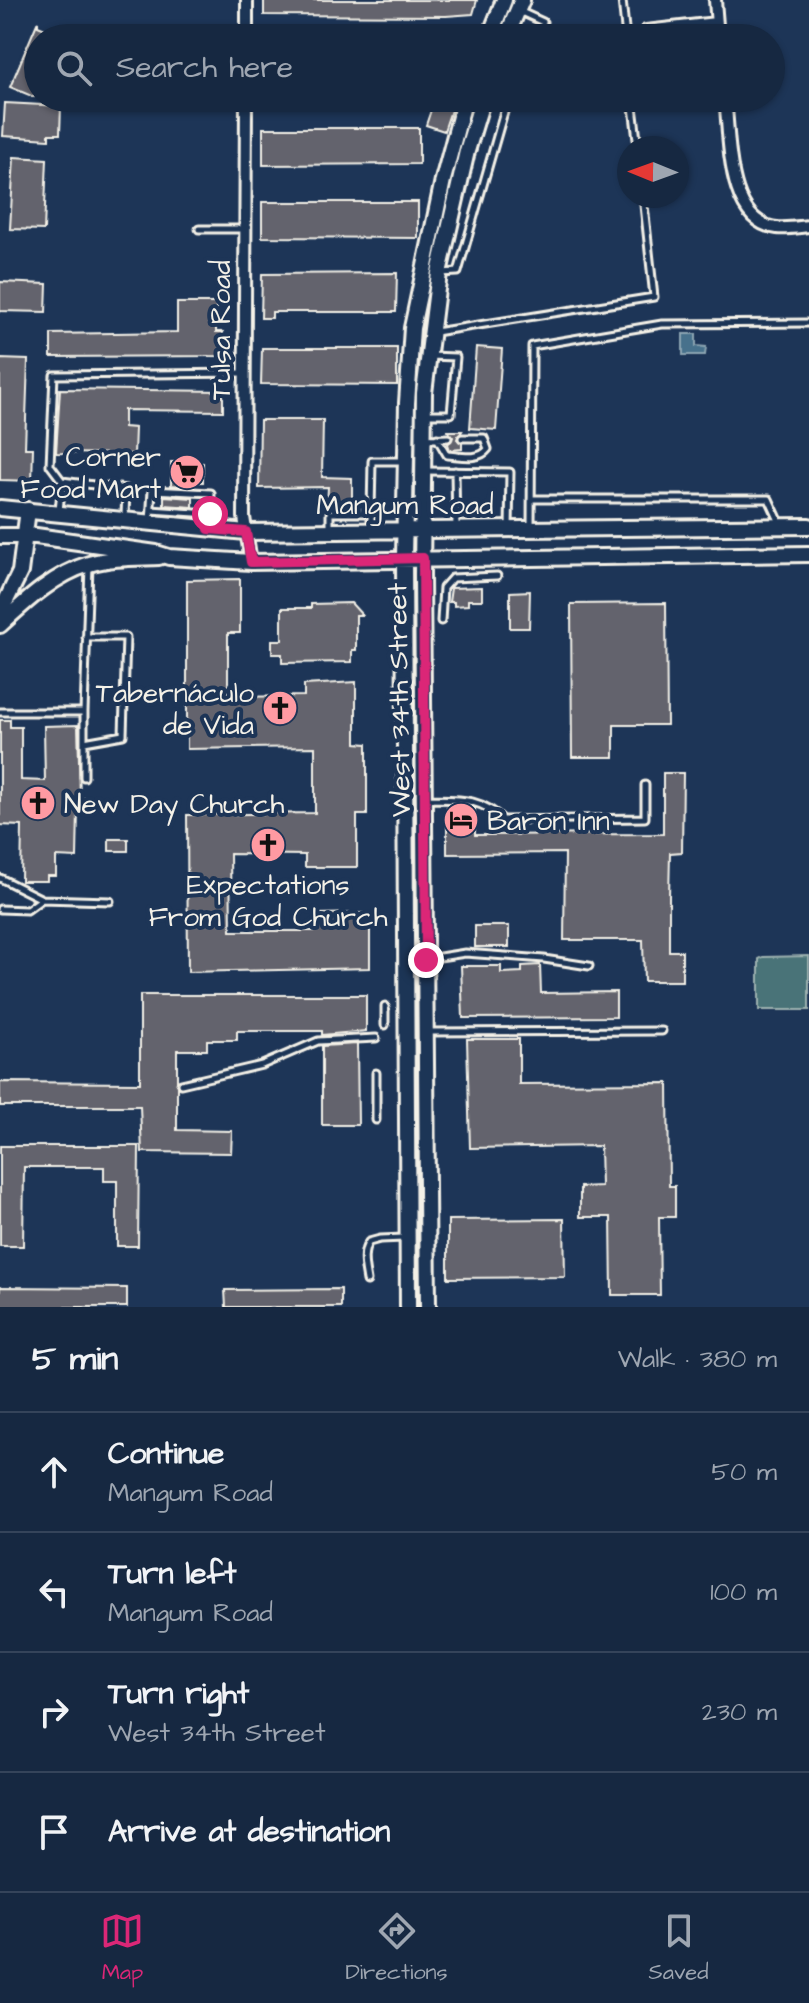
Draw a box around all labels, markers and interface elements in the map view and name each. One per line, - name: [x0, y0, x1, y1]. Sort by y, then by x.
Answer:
- search box: [24, 24, 785, 112]
- icon: search: [52, 46, 96, 90]
- text: Search here: [116, 47, 293, 89]
- north arrow: [617, 136, 689, 208]
- street label: Tulsa Road: [202, 260, 241, 400]
- place label: Corner Food Mart: [20, 438, 162, 509]
- supermarket icon: Corner Food Mart: [168, 453, 206, 491]
- street label: Mangum Road: [316, 486, 494, 526]
- route start: [192, 496, 228, 532]
- street label: West 34th Street: [378, 582, 421, 817]
- place label: Tabernáculo de Vida: [96, 674, 254, 745]
- church icon: Tabernáculo de Vida: [261, 689, 299, 727]
- church icon: New Day Church: [19, 784, 57, 822]
- place label: New Day Church: [64, 785, 285, 826]
- hotel icon: Baron Inn: [442, 801, 480, 839]
- place label: Baron Inn: [487, 802, 610, 841]
- church icon: Expectations From God Church: [249, 826, 287, 864]
- place label: Expectations From God Church: [148, 866, 388, 937]
- route end: [408, 942, 444, 978]
- text: 5 min: [32, 1335, 118, 1383]
- text: Walk · 380 m: [618, 1341, 777, 1377]
- text: Continue: [108, 1433, 224, 1475]
- icon: ahead: [32, 1450, 76, 1494]
- text: 50 m: [712, 1454, 777, 1490]
- text: Mangum Road: [108, 1475, 273, 1511]
- text: Turn left: [108, 1553, 236, 1595]
- icon: left: [32, 1570, 76, 1614]
- text: 100 m: [710, 1574, 777, 1610]
- text: Mangum Road: [108, 1595, 273, 1631]
- text: Turn right: [108, 1673, 249, 1715]
- icon: right: [32, 1690, 76, 1734]
- text: 230 m: [702, 1694, 777, 1730]
- text: West 34th Street: [108, 1715, 325, 1751]
- icon: arrive: [32, 1810, 76, 1854]
- text: Arrive at destination: [108, 1811, 390, 1853]
- tab: Map: [100, 1909, 144, 1988]
- tab: Directions: [345, 1909, 448, 1988]
- tab: Saved: [649, 1909, 709, 1988]

